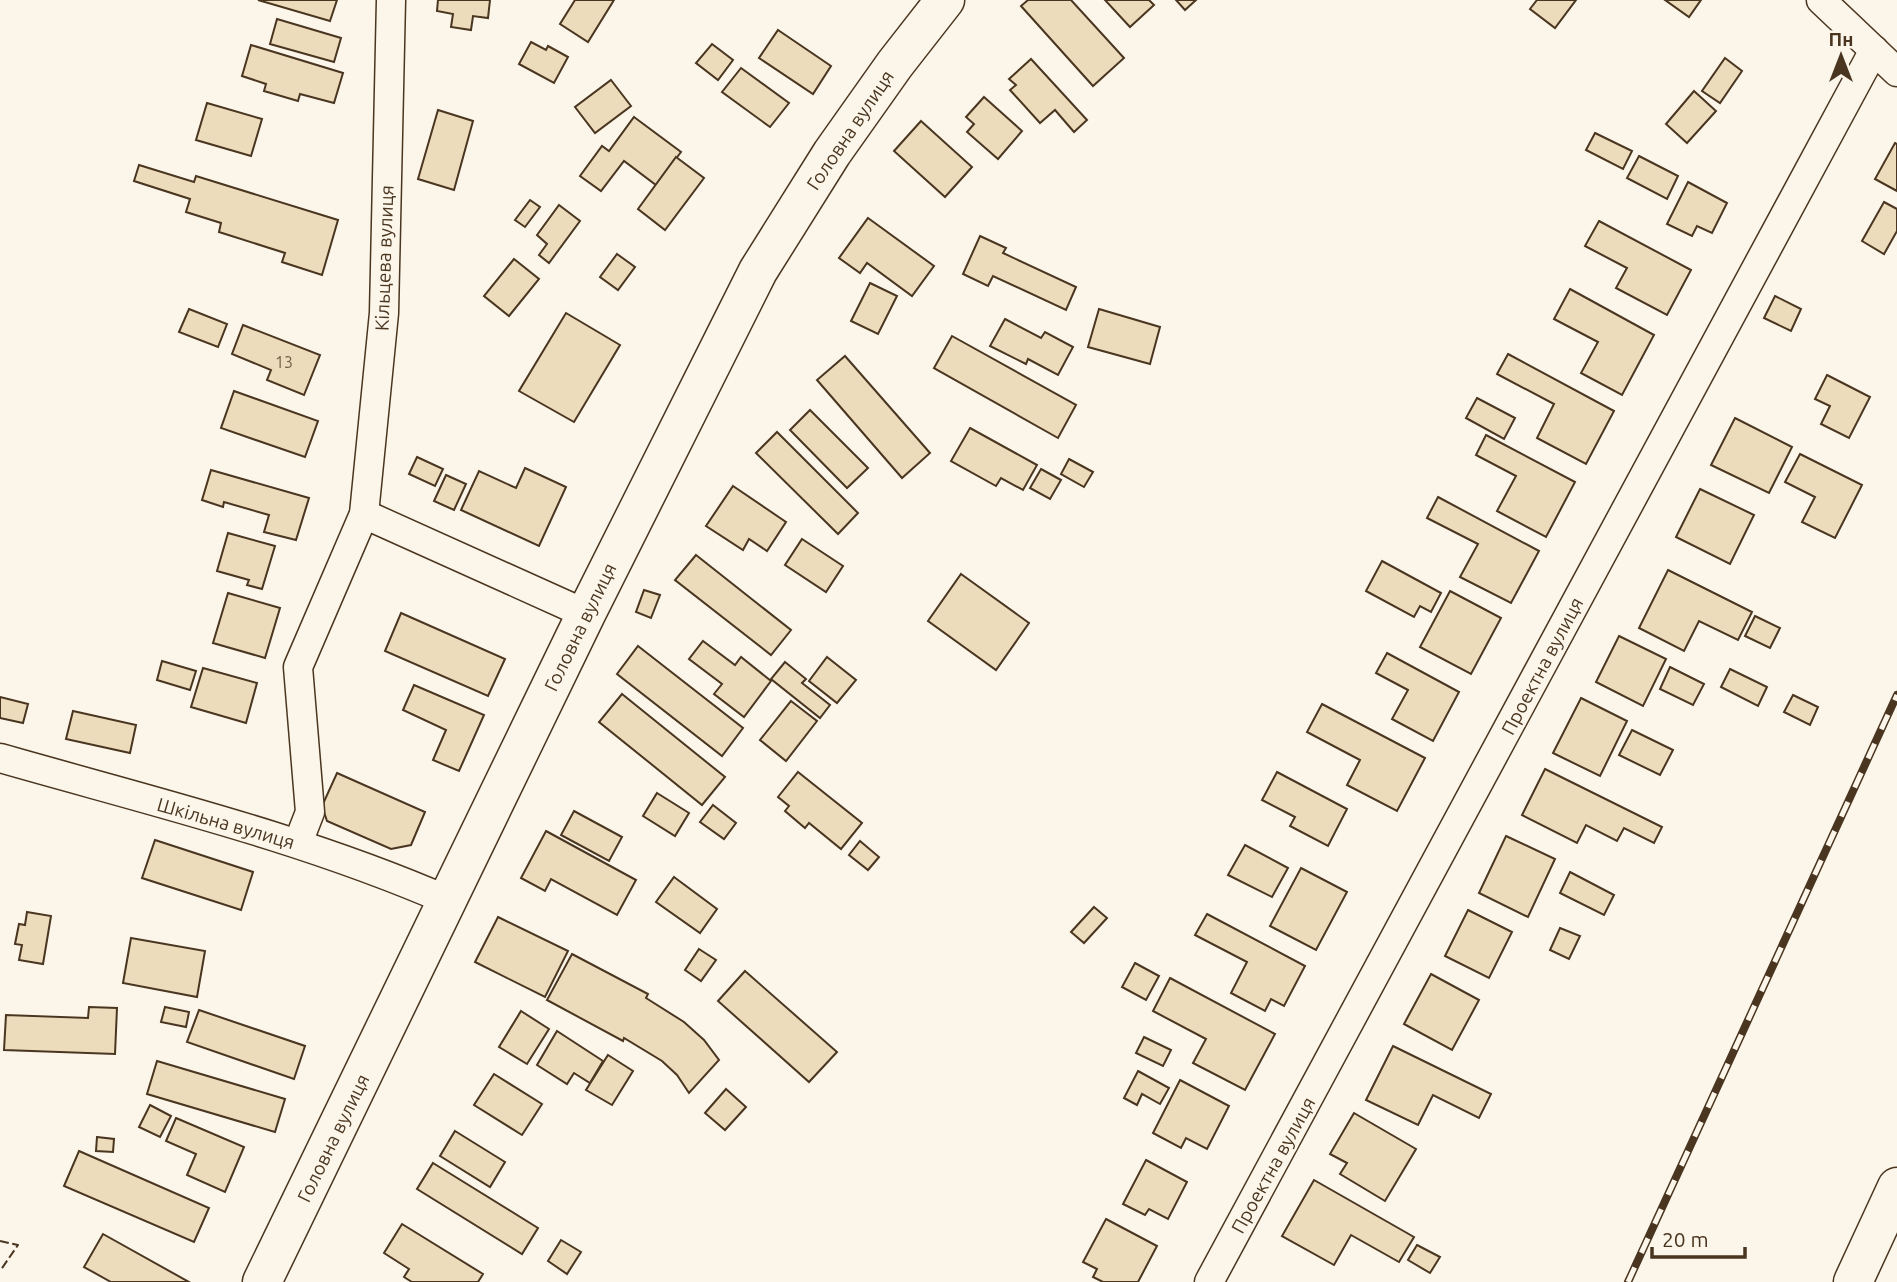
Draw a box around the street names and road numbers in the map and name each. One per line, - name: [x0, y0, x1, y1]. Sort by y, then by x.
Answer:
- street label: Головна вулиця: [802, 66, 898, 194]
- street label: Кільцева вулиця: [370, 185, 398, 331]
- street label: Головна вулиця: [540, 559, 620, 695]
- street label: Проектна вулиця: [1497, 594, 1587, 738]
- street label: Шкільна вулиця: [155, 793, 297, 853]
- street label: Головна вулиця: [293, 1070, 373, 1206]
- street label: Проектна вулиця: [1226, 1093, 1320, 1237]

